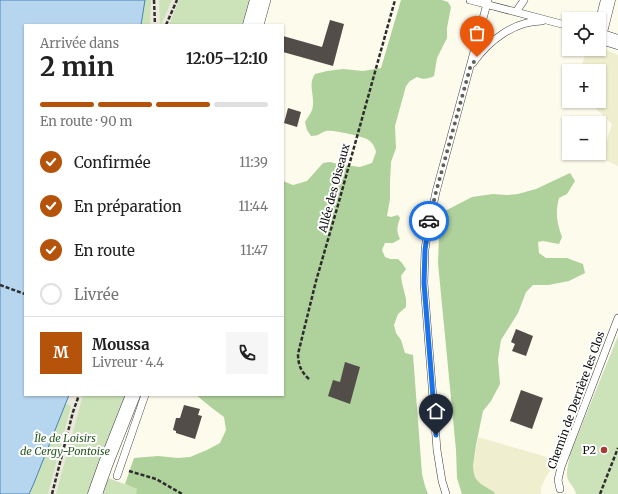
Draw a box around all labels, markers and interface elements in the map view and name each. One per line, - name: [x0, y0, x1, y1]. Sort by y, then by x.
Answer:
- map controls: [562, 12, 606, 160]
- button: locate: [562, 12, 606, 56]
- pin: [460, 16, 494, 57]
- icon: bag: [466, 22, 488, 44]
- text: Arrivée dans: [40, 35, 119, 52]
- text: 12:05–12:10: [186, 49, 268, 68]
- text: 2 min: [40, 50, 114, 83]
- button: +: [562, 64, 606, 108]
- text: En route · 90 m: [40, 113, 133, 130]
- button: −: [562, 116, 606, 160]
- street label: Allée des Oiseaux: [315, 142, 353, 235]
- icon: check: [40, 151, 62, 173]
- text: Confirmée: [74, 153, 151, 172]
- text: 11:39: [239, 154, 268, 171]
- icon: check: [40, 195, 62, 217]
- text: En préparation: [74, 197, 182, 216]
- text: 11:44: [238, 198, 268, 215]
- courier: [409, 201, 449, 241]
- icon: car: [418, 210, 440, 232]
- icon: check: [40, 239, 62, 261]
- text: En route: [74, 241, 135, 260]
- text: 11:47: [240, 242, 268, 259]
- text: Livrée: [74, 285, 119, 304]
- street label: Chemin de Derrière les Clos: [545, 329, 607, 471]
- button: phone: [226, 332, 268, 374]
- text: Moussa: [92, 335, 150, 354]
- text: M: [53, 343, 69, 362]
- text: Livreur · 4.4: [92, 354, 164, 371]
- pin: [419, 394, 453, 435]
- icon: home: [425, 400, 447, 422]
- park label: Île de Loisirs de Cergy-Pontoise: [20, 431, 110, 458]
- place label: P2: [582, 443, 596, 457]
- marker: P2: [599, 445, 609, 455]

